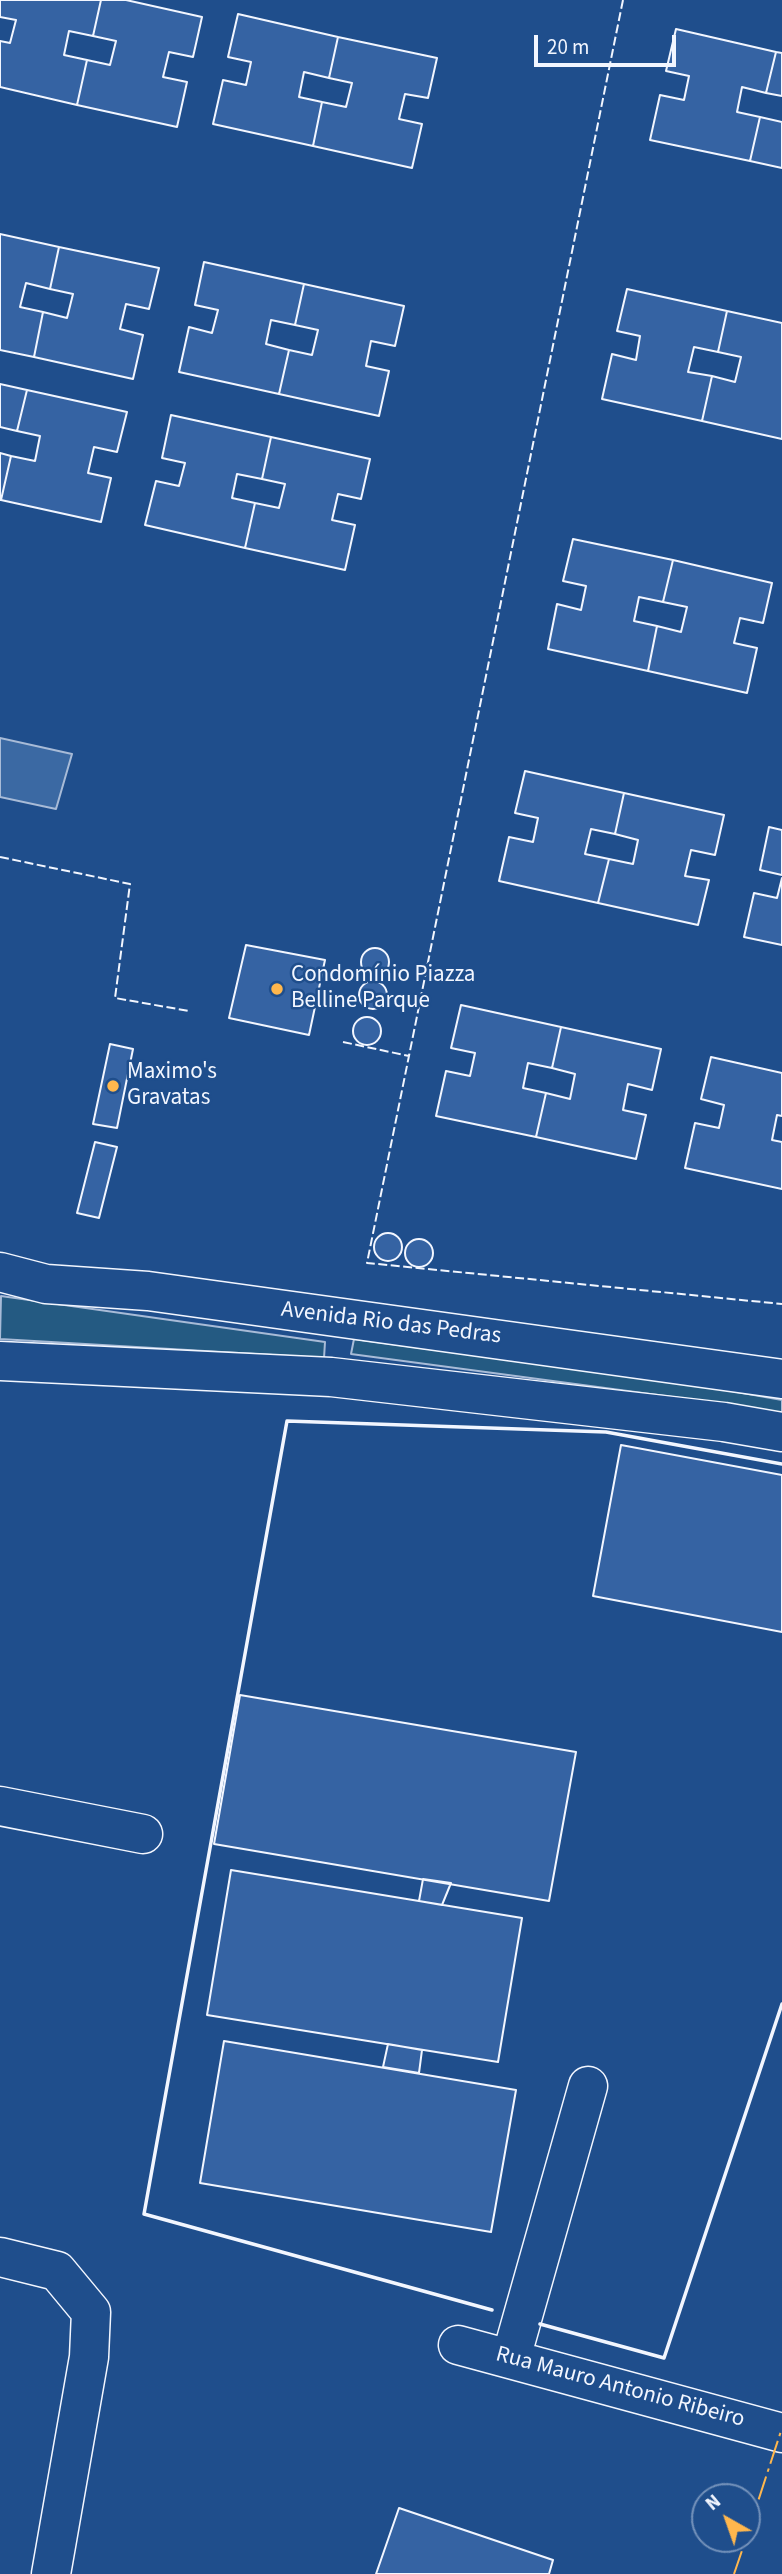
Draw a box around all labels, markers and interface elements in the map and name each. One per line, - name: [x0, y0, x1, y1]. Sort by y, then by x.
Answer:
- scale bar: [537, 21, 679, 65]
- text: 20 m: [547, 32, 589, 62]
- place label: Condomínio Piazza Belline Parque: [291, 962, 475, 1016]
- marker: Condomínio Piazza Belline Parque: [269, 981, 285, 997]
- place label: Maximo's Gravatas: [127, 1059, 217, 1113]
- marker: Maximo's Gravatas: [105, 1078, 121, 1094]
- street label: Avenida Rio das Pedras: [279, 1297, 503, 1351]
- street label: Rua Mauro Antonio Ribeiro: [493, 2341, 747, 2435]
- north arrow: [691, 2483, 761, 2553]
- text: N: [700, 2489, 727, 2517]

